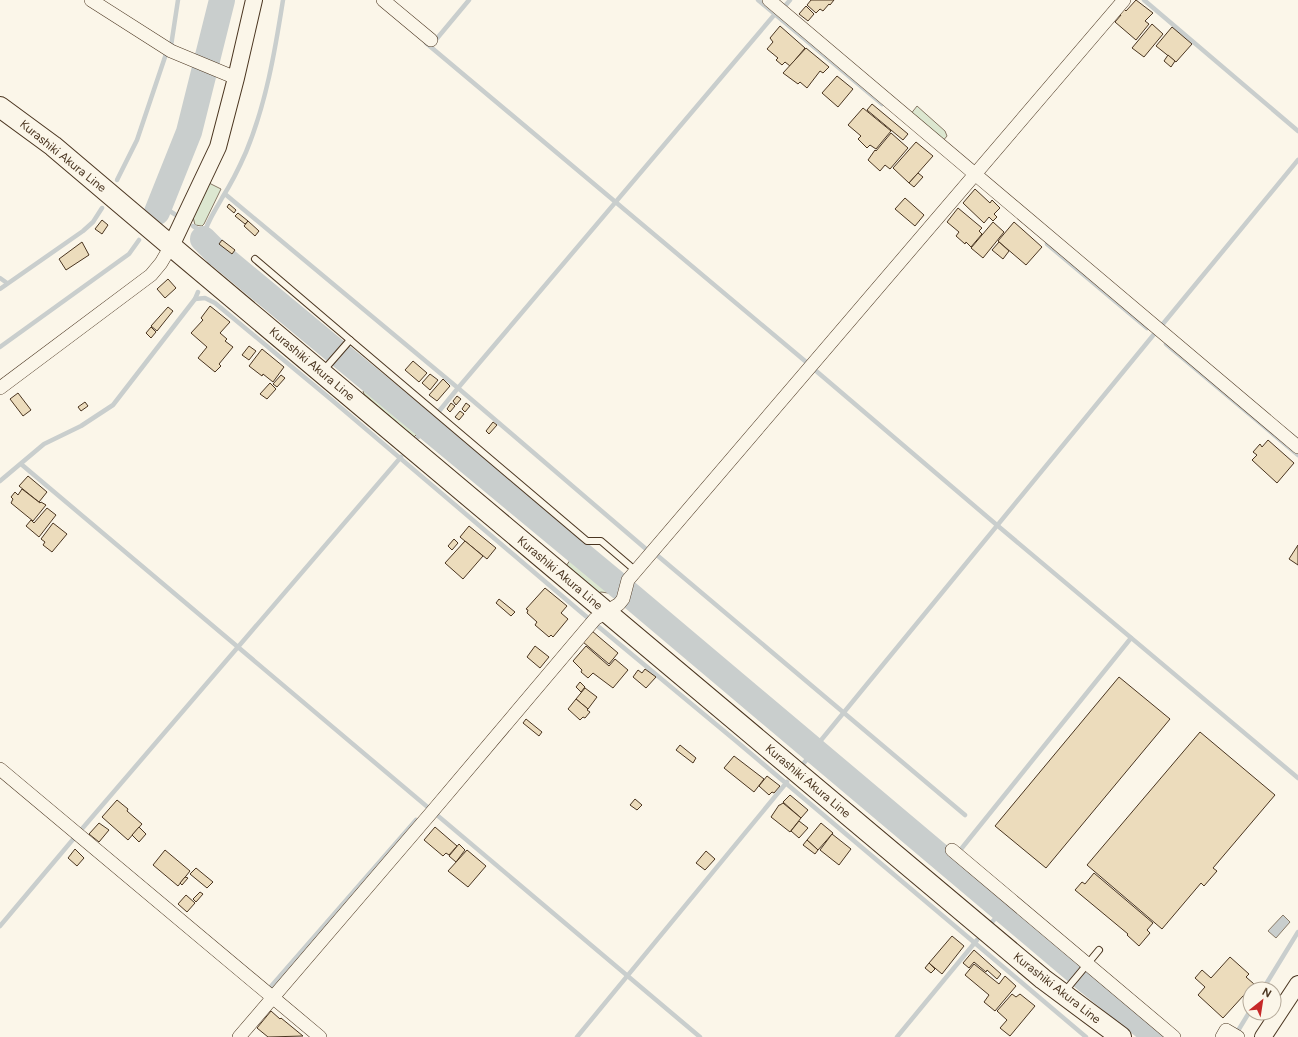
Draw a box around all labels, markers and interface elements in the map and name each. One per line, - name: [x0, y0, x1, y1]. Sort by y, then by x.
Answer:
- street label: Kurashiki Akura Line: [17, 117, 109, 195]
- street label: Kurashiki Akura Line: [267, 324, 358, 404]
- street label: Kurashiki Akura Line: [515, 533, 606, 613]
- street label: Kurashiki Akura Line: [763, 741, 854, 821]
- street label: Kurashiki Akura Line: [1011, 950, 1104, 1027]
- north arrow: [1242, 981, 1282, 1021]
- text: N: [1260, 985, 1274, 1001]

